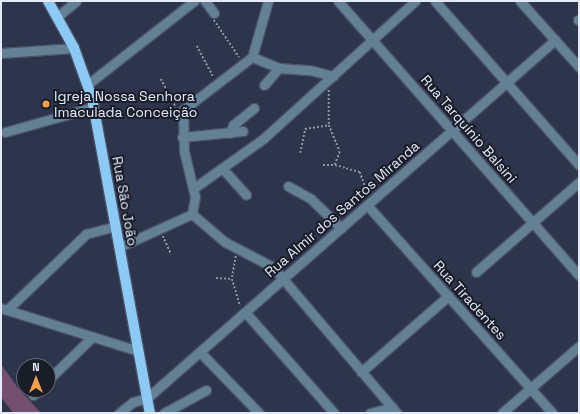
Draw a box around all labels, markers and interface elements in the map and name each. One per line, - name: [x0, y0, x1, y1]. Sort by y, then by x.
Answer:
- street label: Rua Tarquínio Balsini: [417, 71, 521, 187]
- place label: Igreja Nossa Senhora Imaculada Conceição: [54, 88, 197, 120]
- marker: Igreja Nossa Senhora Imaculada Conceição: [41, 99, 51, 109]
- street label: Rua Almir dos Santos Miranda: [261, 137, 423, 281]
- street label: Rua São João: [109, 155, 141, 247]
- street label: Rua Tiradentes: [430, 257, 510, 343]
- north arrow: [16, 358, 56, 398]
- text: N: [32, 360, 40, 374]

